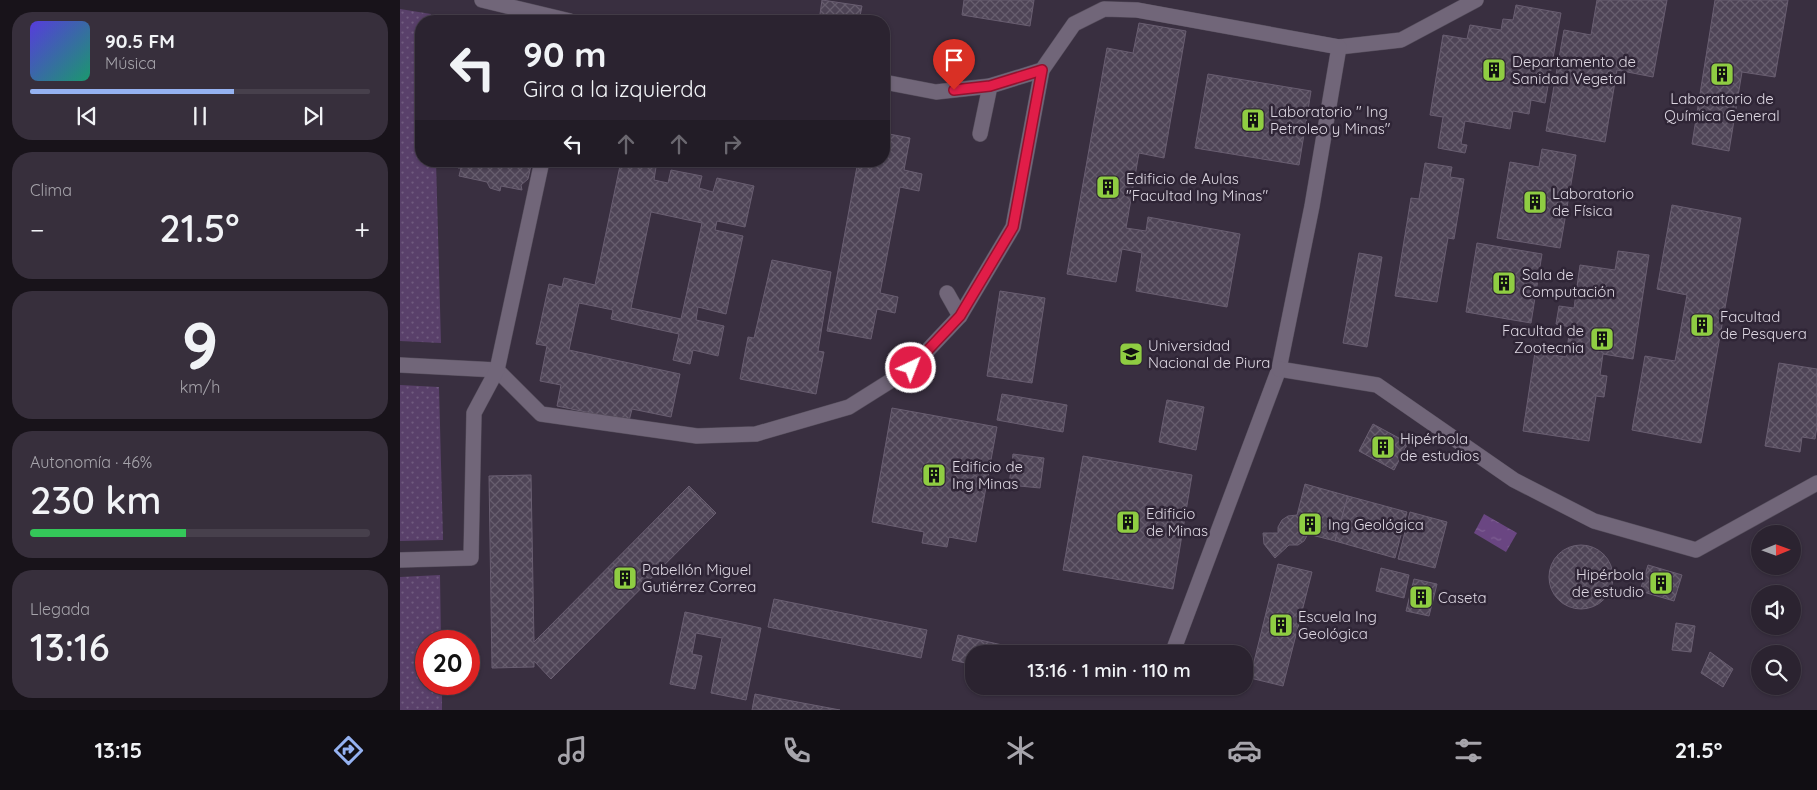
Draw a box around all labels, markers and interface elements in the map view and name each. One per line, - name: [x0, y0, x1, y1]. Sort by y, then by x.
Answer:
- text: 90.5 FM: [105, 29, 175, 53]
- text: 90 m: [523, 32, 606, 76]
- icon: left: [440, 35, 505, 100]
- pin: [933, 39, 975, 90]
- icon: arrive: [940, 46, 968, 74]
- place label: Departamento de Sanidad Vegetal: [1512, 52, 1636, 88]
- text: Música: [105, 53, 156, 73]
- building icon: Departamento de Sanidad Vegetal: [1481, 57, 1507, 83]
- building icon: Laboratorio de Química General: [1709, 61, 1735, 87]
- text: Gira a la izquierda: [523, 75, 707, 103]
- place label: Laboratorio de Química General: [1664, 89, 1780, 125]
- icon: previous: [73, 102, 101, 130]
- icon: pause: [186, 102, 214, 130]
- icon: next: [299, 102, 327, 130]
- place label: Laboratorio " Ing Petroleo y Minas": [1270, 102, 1391, 138]
- building icon: Laboratorio " Ing Petroleo y Minas": [1240, 107, 1266, 133]
- icon: left: [559, 130, 587, 158]
- icon: ahead: [612, 130, 640, 158]
- icon: ahead: [665, 130, 693, 158]
- icon: right: [718, 130, 746, 158]
- place label: Edificio de Aulas "Facultad Ing Minas": [1126, 169, 1268, 205]
- building icon: Edificio de Aulas "Facultad Ing Minas": [1095, 174, 1121, 200]
- text: Clima: [30, 180, 72, 200]
- place label: Laboratorio de Física: [1552, 184, 1634, 220]
- building icon: Laboratorio de Física: [1522, 189, 1548, 215]
- text: 21.5°: [159, 204, 240, 252]
- text: −: [30, 212, 45, 247]
- text: +: [354, 212, 370, 247]
- place label: Sala de Computación: [1522, 265, 1615, 301]
- building icon: Sala de Computación: [1491, 270, 1517, 296]
- text: 9: [182, 304, 218, 385]
- place label: Facultad de Pesquera: [1720, 307, 1807, 343]
- building icon: Facultad de Pesquera: [1689, 312, 1715, 338]
- place label: Facultad de Zootecnia: [1502, 321, 1584, 357]
- building icon: Facultad de Zootecnia: [1589, 326, 1615, 352]
- place label: Universidad Nacional de Piura: [1148, 336, 1270, 372]
- position arrow: [884, 341, 936, 393]
- school or university icon: Universidad Nacional de Piura: [1118, 341, 1144, 367]
- text: km/h: [180, 377, 220, 397]
- place label: Hipérbola de estudios: [1400, 429, 1479, 465]
- building icon: Hipérbola de estudios: [1370, 434, 1396, 460]
- text: Autonomía · 46%: [30, 452, 152, 472]
- place label: Edificio de Ing Minas: [952, 457, 1023, 493]
- building icon: Edificio de Ing Minas: [921, 462, 947, 488]
- text: 230 km: [30, 476, 161, 524]
- place label: Edificio de Minas: [1146, 504, 1208, 540]
- building icon: Edificio de Minas: [1115, 509, 1141, 535]
- building icon: Ing Geológica: [1297, 511, 1323, 537]
- place label: Ing Geológica: [1328, 515, 1424, 534]
- north arrow: [1751, 525, 1801, 575]
- map controls: [1751, 525, 1801, 695]
- place label: Pabellón Miguel Gutiérrez Correa: [642, 560, 756, 596]
- building icon: Pabellón Miguel Gutiérrez Correa: [612, 565, 638, 591]
- place label: Hipérbola de estudio: [1572, 565, 1644, 601]
- building icon: Hipérbola de estudio: [1648, 570, 1674, 596]
- building icon: Caseta: [1408, 584, 1434, 610]
- button: sound: [1751, 585, 1801, 635]
- place label: Caseta: [1438, 588, 1487, 607]
- text: Llegada: [30, 599, 90, 619]
- place label: Escuela Ing Geológica: [1298, 607, 1377, 643]
- building icon: Escuela Ing Geológica: [1268, 612, 1294, 638]
- text: 13:16: [30, 623, 109, 671]
- speed limit sign: 20: [415, 630, 480, 695]
- button: search: [1751, 645, 1801, 695]
- text: 13:16 · 1 min · 110 m: [1027, 658, 1191, 682]
- icon: directions: [331, 733, 366, 768]
- icon: music: [555, 733, 590, 768]
- icon: phone: [779, 733, 814, 768]
- icon: climate: [1003, 733, 1038, 768]
- icon: car: [1227, 733, 1262, 768]
- icon: filters: [1451, 733, 1486, 768]
- text: 13:15: [94, 736, 142, 764]
- text: 21.5°: [1675, 736, 1723, 764]

